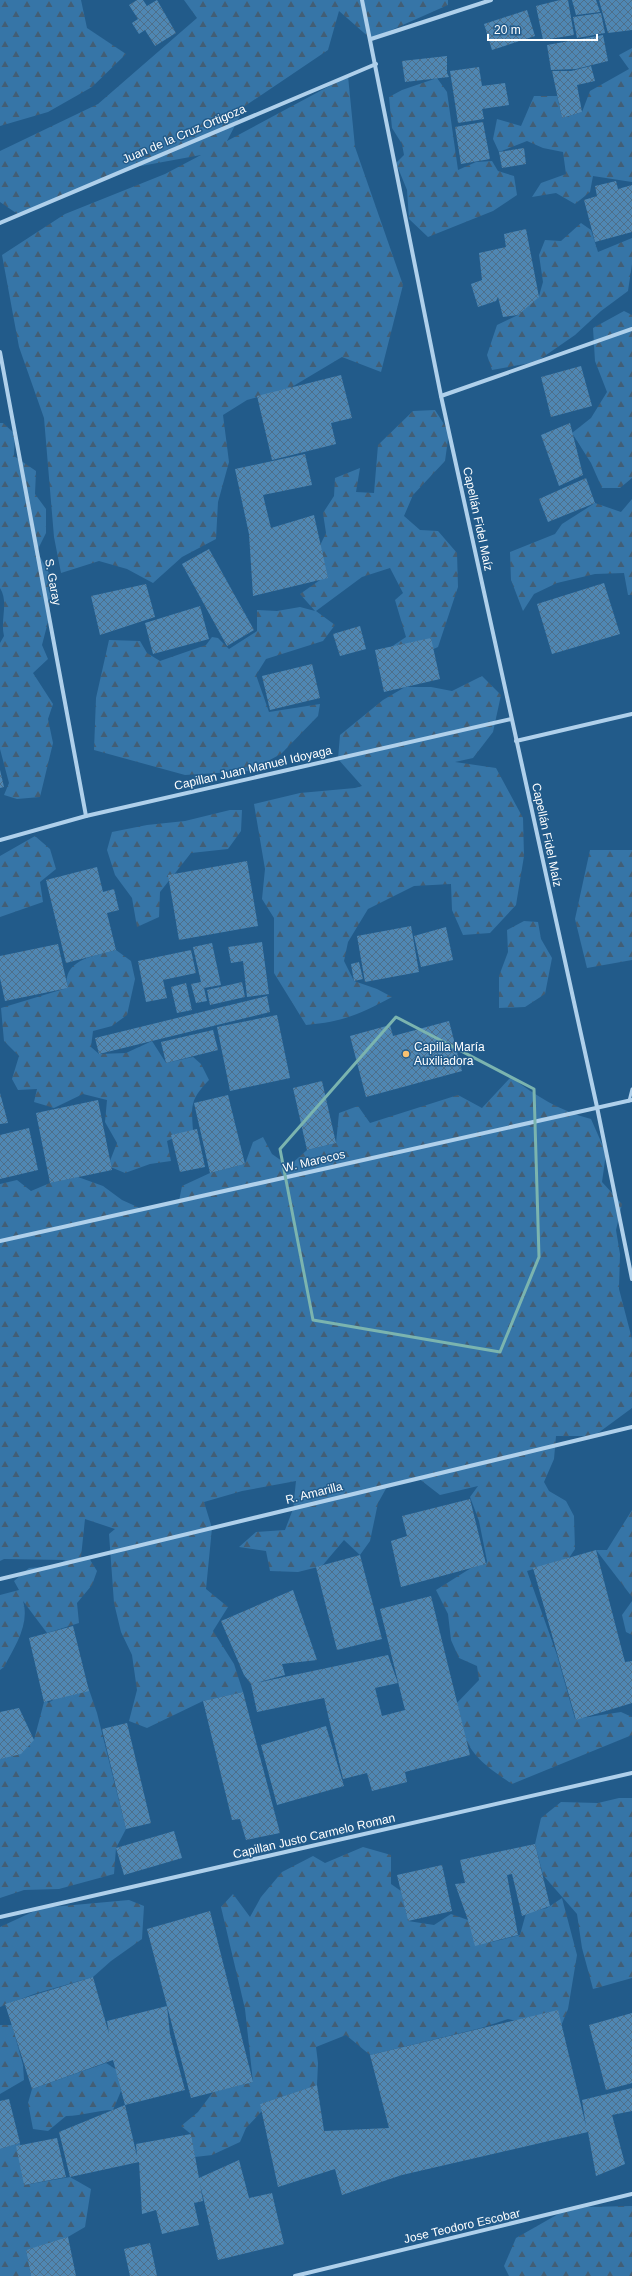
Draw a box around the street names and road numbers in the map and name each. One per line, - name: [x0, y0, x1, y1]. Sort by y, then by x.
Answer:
- street label: Juan de la Cruz Ortigoza: [120, 101, 248, 166]
- street label: Capellán Fidel Maíz: [460, 466, 496, 572]
- street label: S. Garay: [42, 557, 64, 607]
- street label: Capillan Juan Manuel Idoyaga: [173, 743, 334, 793]
- street label: Capellán Fidel Maíz: [529, 782, 565, 888]
- street label: W. Marecos: [282, 1147, 346, 1175]
- street label: R. Amarilla: [284, 1479, 344, 1507]
- street label: Capillan Justo Carmelo Roman: [232, 1810, 396, 1862]
- street label: Jose Teodoro Escobar: [402, 2206, 522, 2246]

